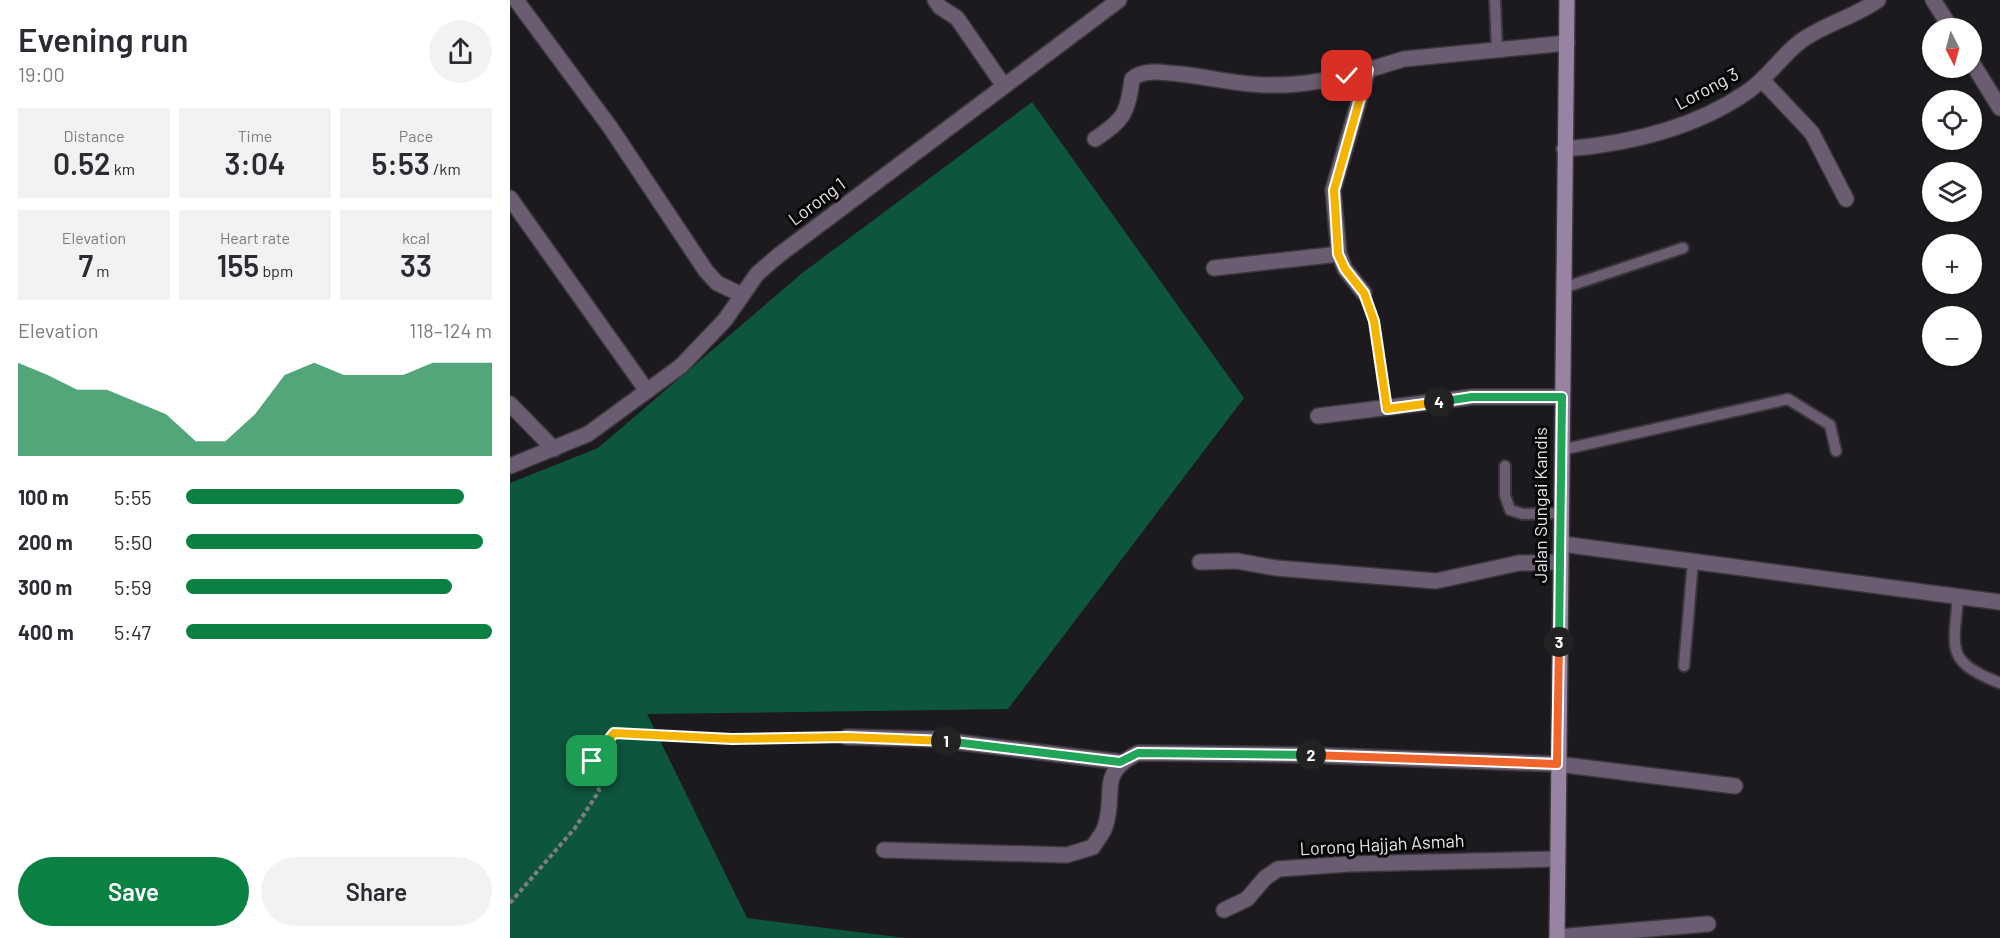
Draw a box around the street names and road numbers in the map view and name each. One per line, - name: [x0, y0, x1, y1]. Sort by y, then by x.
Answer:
- street label: Lorong 3: [1671, 62, 1742, 114]
- street label: Lorong 1: [784, 173, 849, 230]
- street label: Jalan Sungai Kandis: [1529, 427, 1551, 583]
- street label: Lorong Hajjah Asmah: [1299, 829, 1465, 859]

